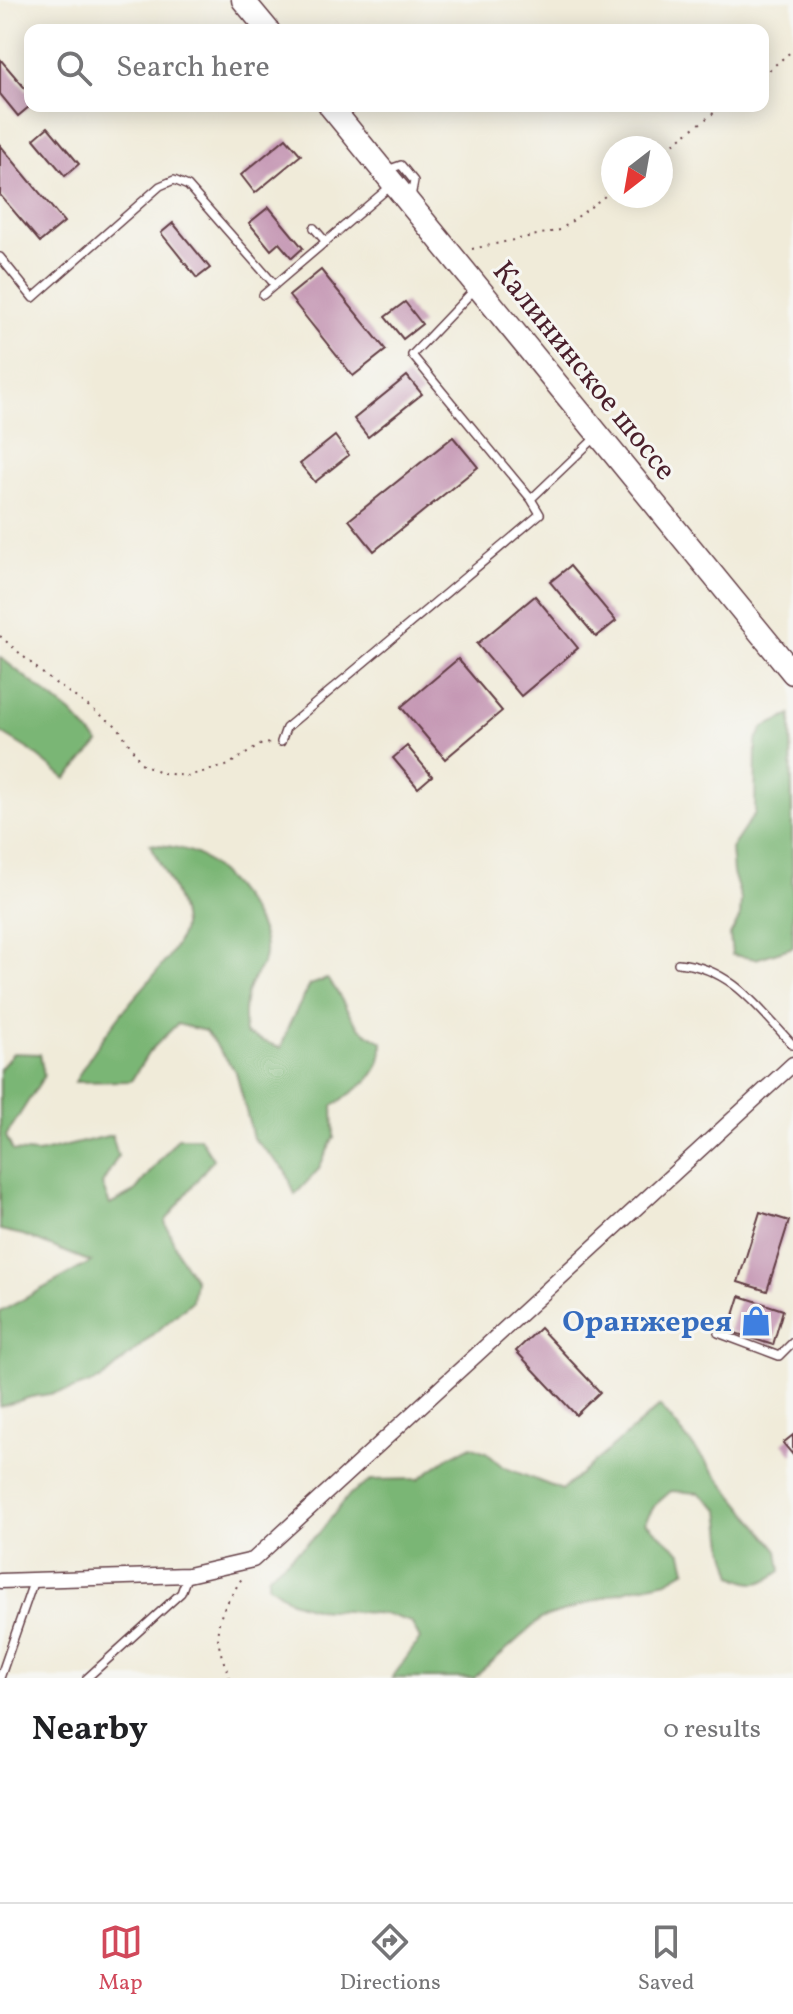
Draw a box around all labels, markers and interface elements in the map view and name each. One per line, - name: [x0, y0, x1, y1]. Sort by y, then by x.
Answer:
- search box: [24, 24, 769, 112]
- icon: search: [52, 46, 96, 90]
- text: Search here: [116, 47, 270, 89]
- north arrow: [601, 136, 673, 208]
- street label: Калининское шоссе: [482, 252, 685, 490]
- place label: Оранжерея: [562, 1302, 732, 1344]
- shop icon: Оранжерея: [739, 1304, 773, 1338]
- text: Nearby: [32, 1707, 148, 1754]
- text: 0 results: [663, 1712, 761, 1748]
- tab: Map: [99, 1920, 143, 1999]
- tab: Directions: [340, 1920, 441, 1999]
- tab: Saved: [638, 1920, 694, 1999]

